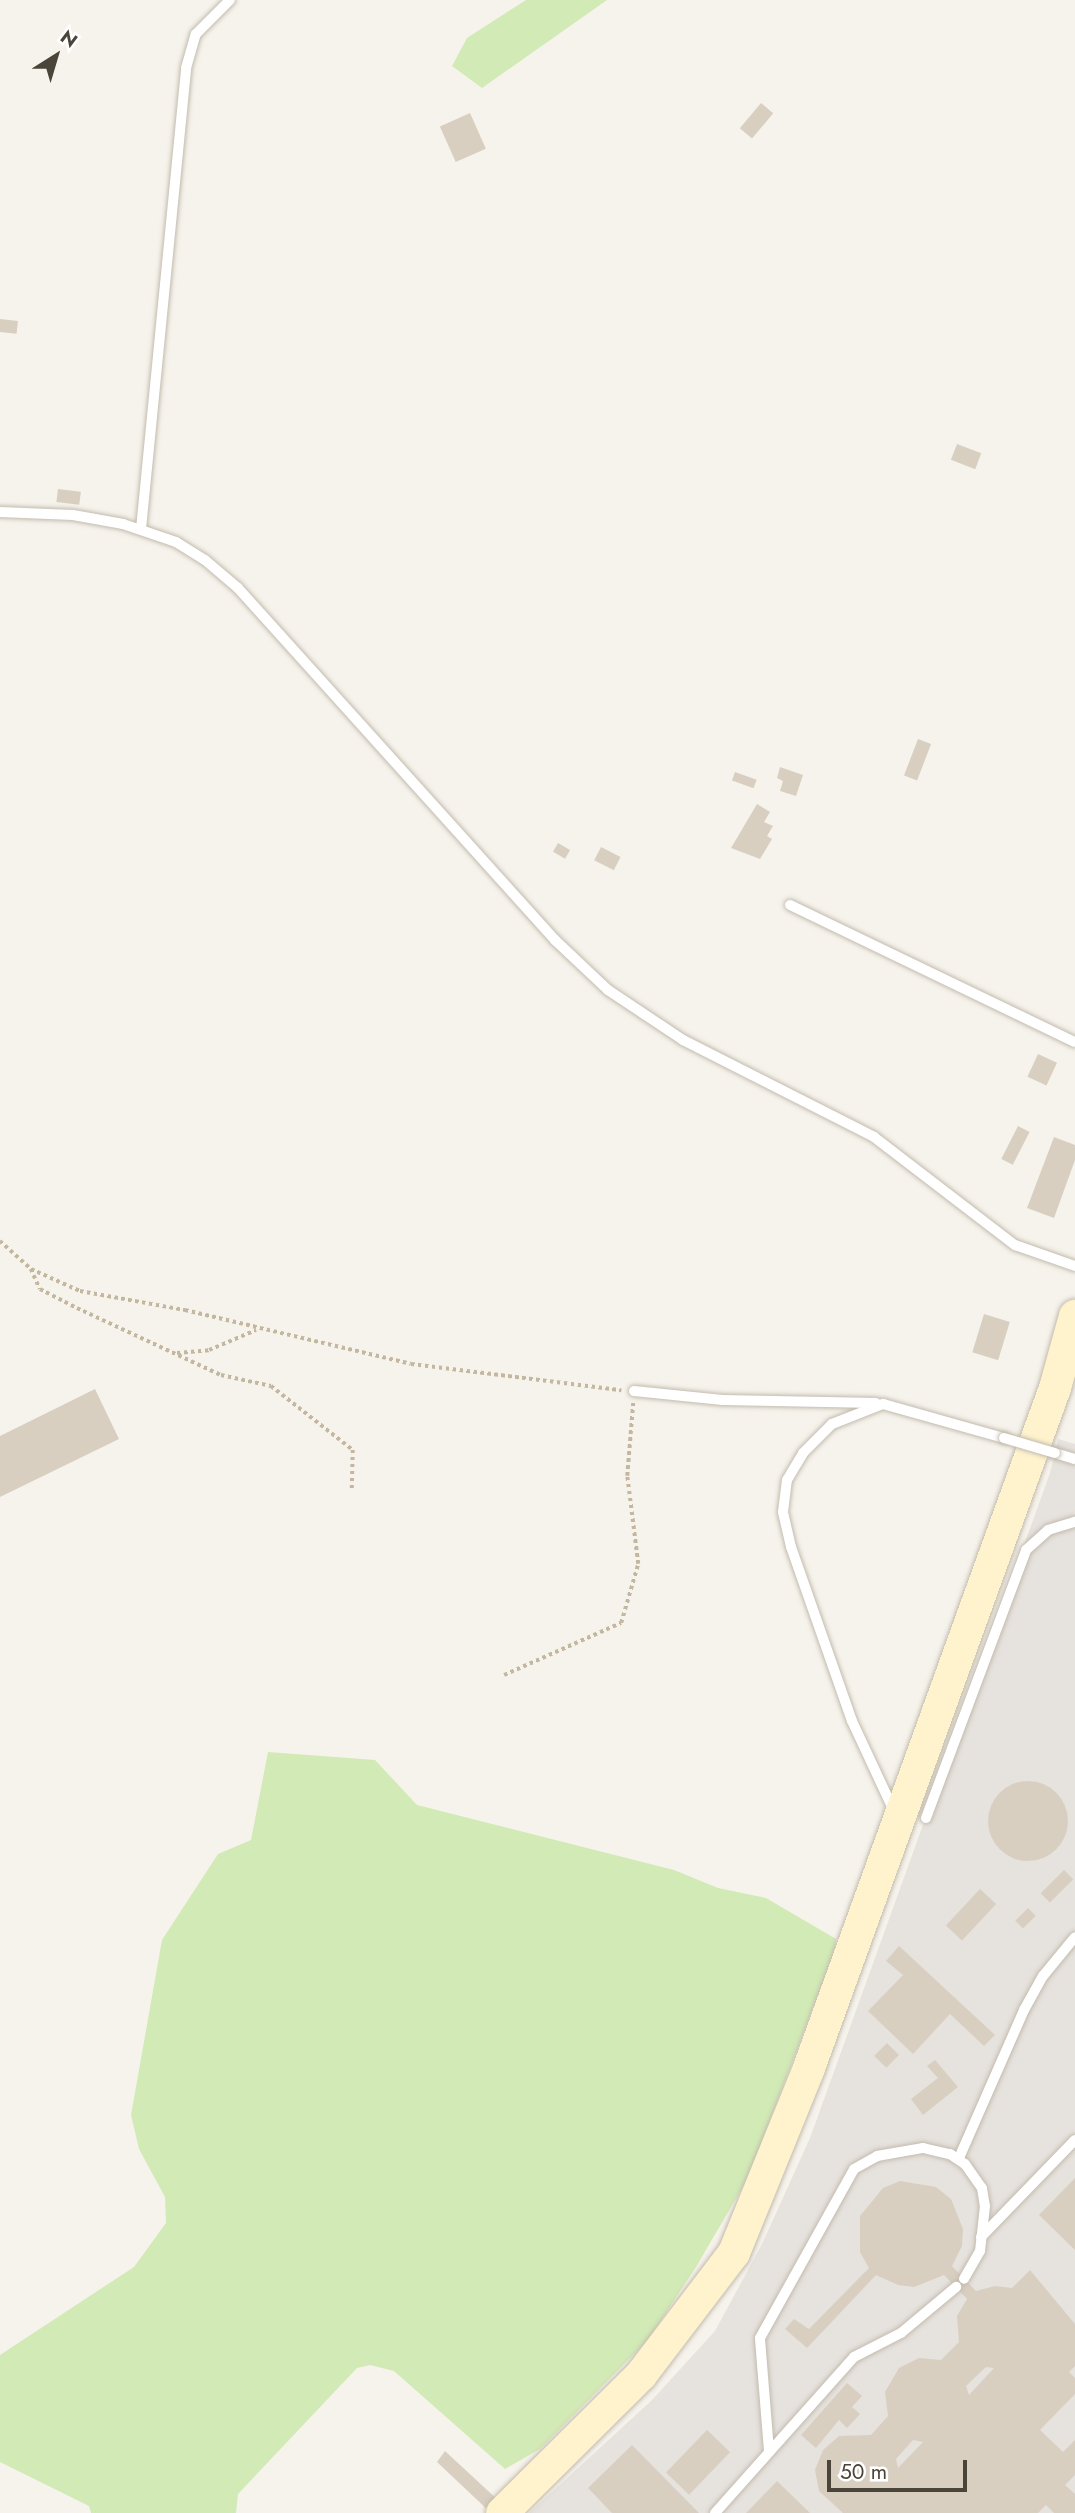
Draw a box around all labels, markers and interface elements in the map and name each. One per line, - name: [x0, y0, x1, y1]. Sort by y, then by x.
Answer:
- north arrow: [21, 21, 91, 91]
- text: N: [55, 24, 83, 54]
- scale bar: [830, 2446, 970, 2490]
- text: 50 m: [840, 2457, 887, 2487]

